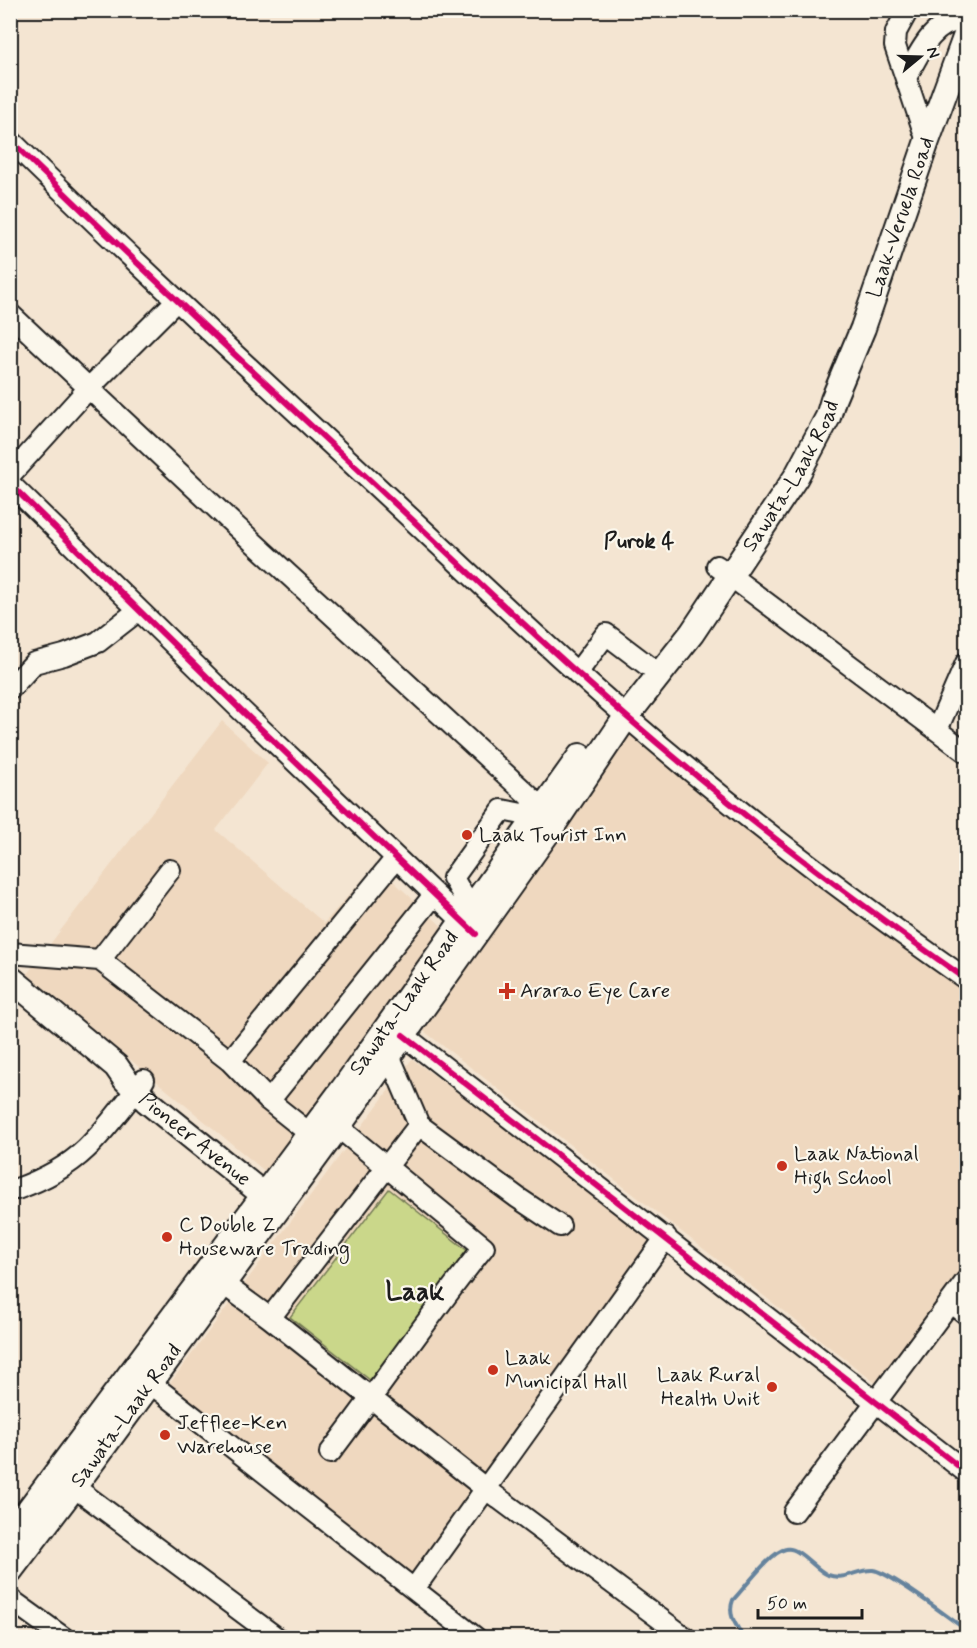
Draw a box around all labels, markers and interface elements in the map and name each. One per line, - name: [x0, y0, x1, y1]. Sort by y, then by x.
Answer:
- north arrow: [890, 27, 950, 87]
- text: N: [921, 44, 944, 61]
- street label: Laak-Veruela Road: [860, 133, 941, 302]
- street label: Sawata-Laak Road: [736, 397, 846, 557]
- district label: Purok 4: [604, 528, 674, 556]
- place label: Laak Tourist Inn: [479, 821, 627, 849]
- marker: Laak Tourist Inn: [460, 828, 474, 842]
- street label: Sawata-Laak Road: [343, 925, 465, 1081]
- place label: Ararao Eye Care: [520, 977, 670, 1005]
- marker: Ararao Eye Care: [498, 982, 516, 1000]
- street label: Pioneer Avenue: [132, 1086, 256, 1193]
- place label: Laak National High School: [794, 1140, 919, 1194]
- marker: Laak National High School: [775, 1159, 789, 1173]
- place label: C Double Z Houseware Trading: [179, 1211, 350, 1264]
- marker: C Double Z Houseware Trading: [160, 1230, 174, 1244]
- district label: Laak: [386, 1275, 445, 1310]
- street label: Sawata-Laak Road: [64, 1338, 188, 1493]
- place label: Laak Municipal Hall: [505, 1344, 627, 1396]
- place label: Laak Rural Health Unit: [657, 1361, 760, 1413]
- marker: Laak Municipal Hall: [486, 1363, 500, 1377]
- marker: Laak Rural Health Unit: [765, 1380, 779, 1394]
- place label: Jefflee-Ken Warehouse: [177, 1409, 287, 1461]
- marker: Jefflee-Ken Warehouse: [158, 1428, 172, 1442]
- scale bar: [758, 1582, 862, 1620]
- text: 50 m: [767, 1592, 807, 1616]

